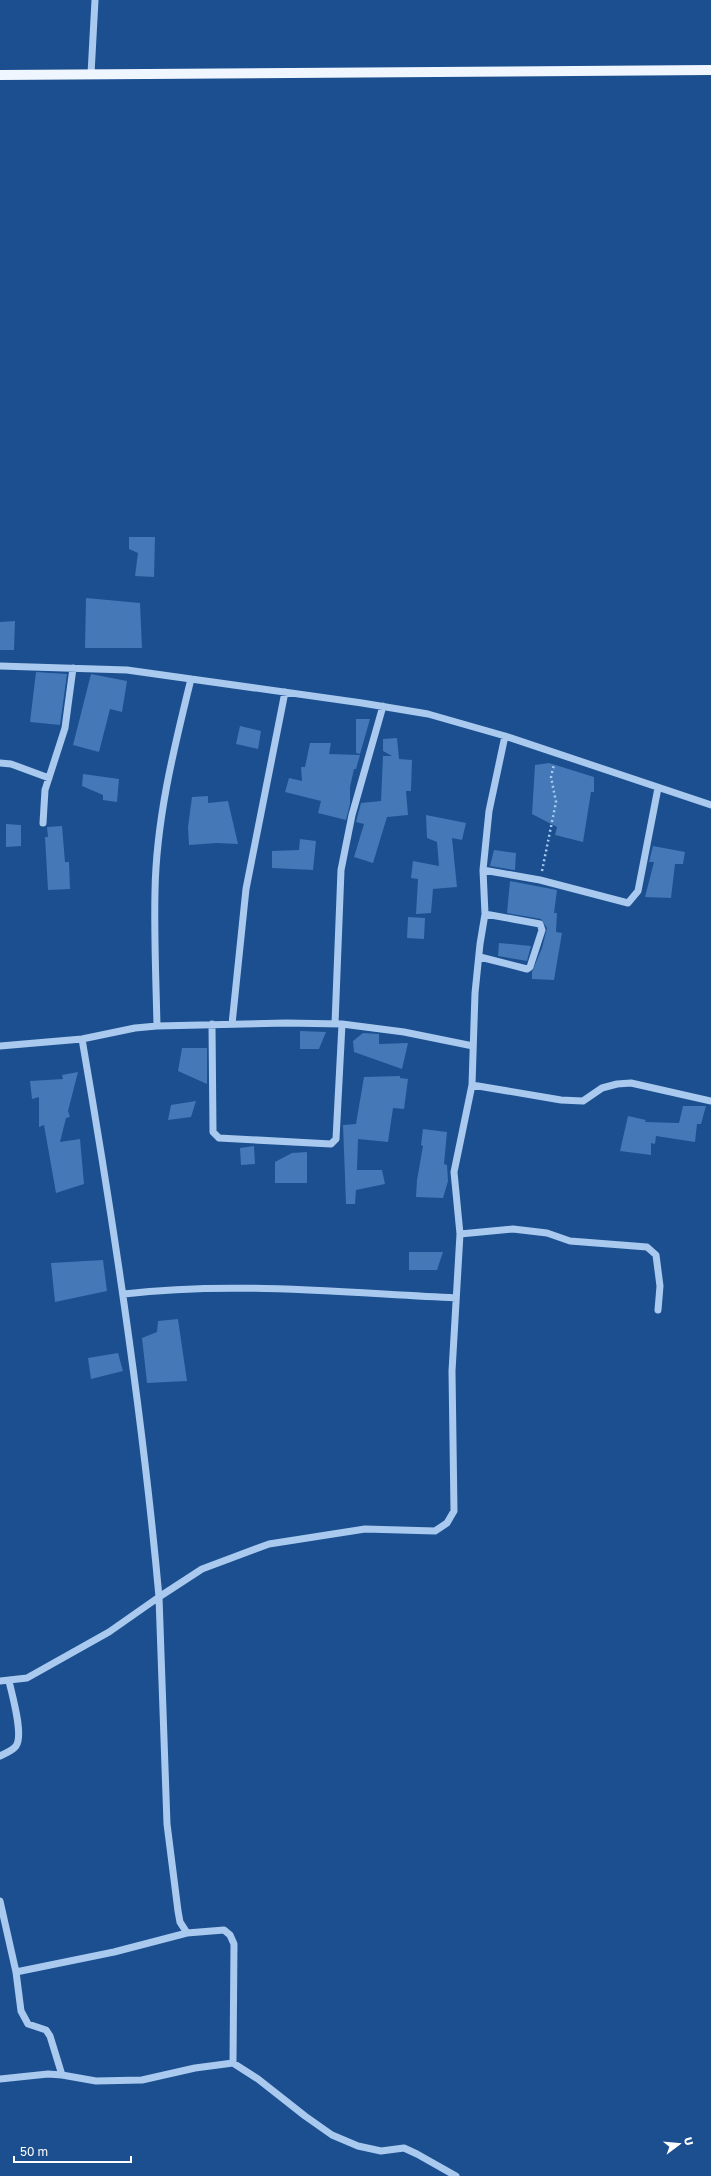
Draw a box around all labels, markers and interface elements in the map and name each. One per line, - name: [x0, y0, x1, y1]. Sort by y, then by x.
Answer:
- north arrow: [659, 2124, 699, 2164]
- text: U: [682, 2135, 696, 2147]
- scale bar: [14, 2138, 131, 2164]
- text: 50 m: [20, 2144, 48, 2159]

